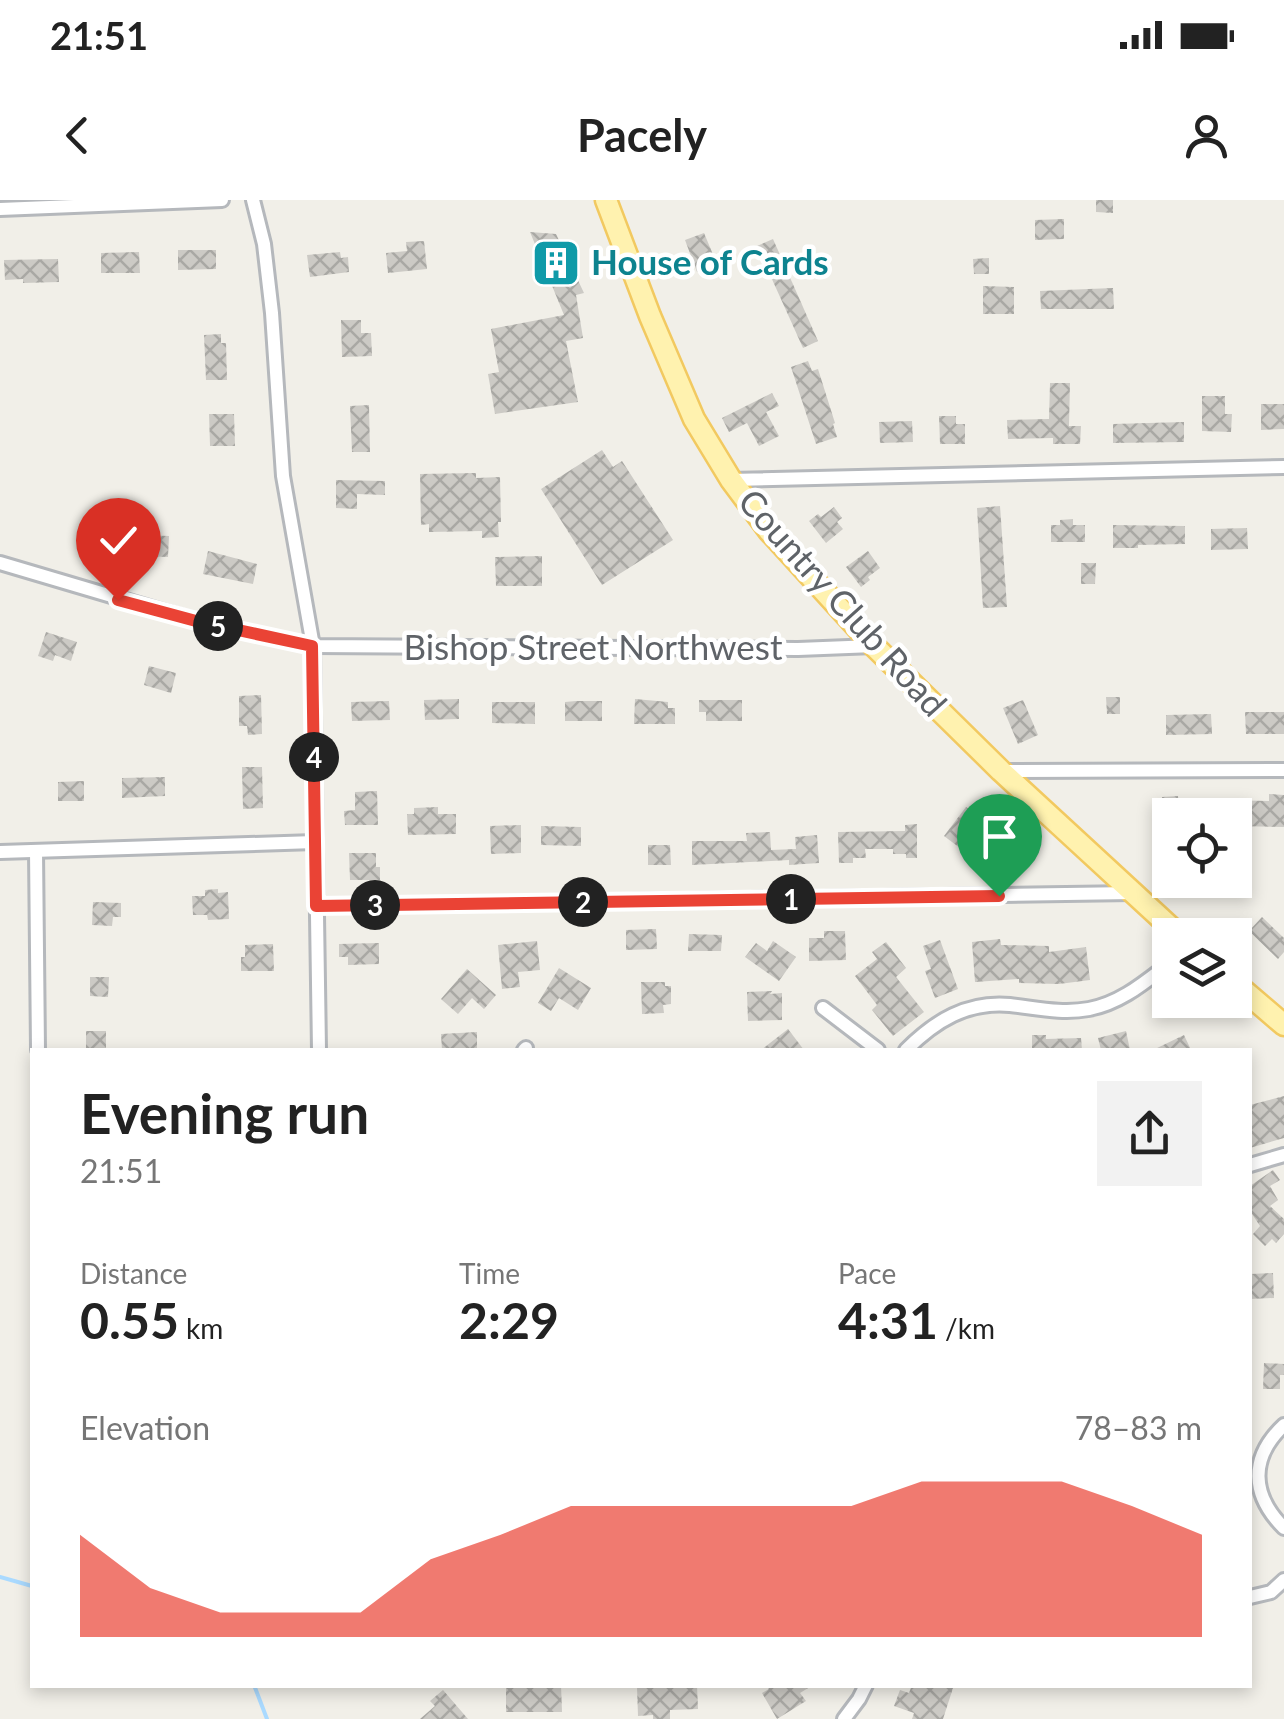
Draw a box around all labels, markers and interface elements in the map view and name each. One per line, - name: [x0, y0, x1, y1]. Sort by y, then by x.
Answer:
- text: 21:51: [50, 12, 148, 58]
- icon: back: [50, 108, 105, 163]
- text: Pacely: [577, 108, 707, 162]
- icon: person: [1179, 108, 1234, 163]
- building icon: House of Cards: [530, 237, 582, 289]
- place label: House of Cards: [591, 240, 829, 282]
- street label: Country Club Road: [731, 480, 956, 724]
- pin: [76, 498, 161, 601]
- icon: check: [91, 513, 146, 568]
- pin: 5: [193, 601, 243, 651]
- text: 5: [210, 609, 226, 643]
- street label: Bishop Street Northwest: [403, 625, 783, 667]
- pin: 4: [289, 732, 339, 782]
- text: 4: [306, 740, 322, 774]
- pin: [957, 794, 1042, 897]
- map controls: [1152, 798, 1252, 1018]
- button: locate: [1152, 798, 1252, 898]
- icon: arrive: [972, 809, 1027, 864]
- pin: 1: [766, 874, 816, 924]
- pin: 2: [558, 877, 608, 927]
- pin: 3: [350, 880, 400, 930]
- text: 1: [783, 882, 799, 916]
- text: 2: [575, 885, 591, 919]
- text: 3: [367, 888, 383, 922]
- button: layers: [1152, 918, 1252, 1018]
- text: Evening run: [80, 1080, 369, 1146]
- button: share: [1097, 1081, 1202, 1186]
- text: 21:51: [80, 1151, 162, 1190]
- text: Distance: [80, 1256, 187, 1290]
- text: Time: [459, 1256, 520, 1290]
- text: Pace: [838, 1256, 896, 1290]
- text: 0.55: [80, 1290, 179, 1350]
- text: 2:29: [459, 1290, 559, 1350]
- text: 4:31: [838, 1290, 938, 1350]
- text: km: [179, 1311, 223, 1345]
- text: /km: [938, 1311, 995, 1345]
- text: Elevation: [80, 1408, 210, 1447]
- text: 78–83 m: [1075, 1408, 1202, 1447]

